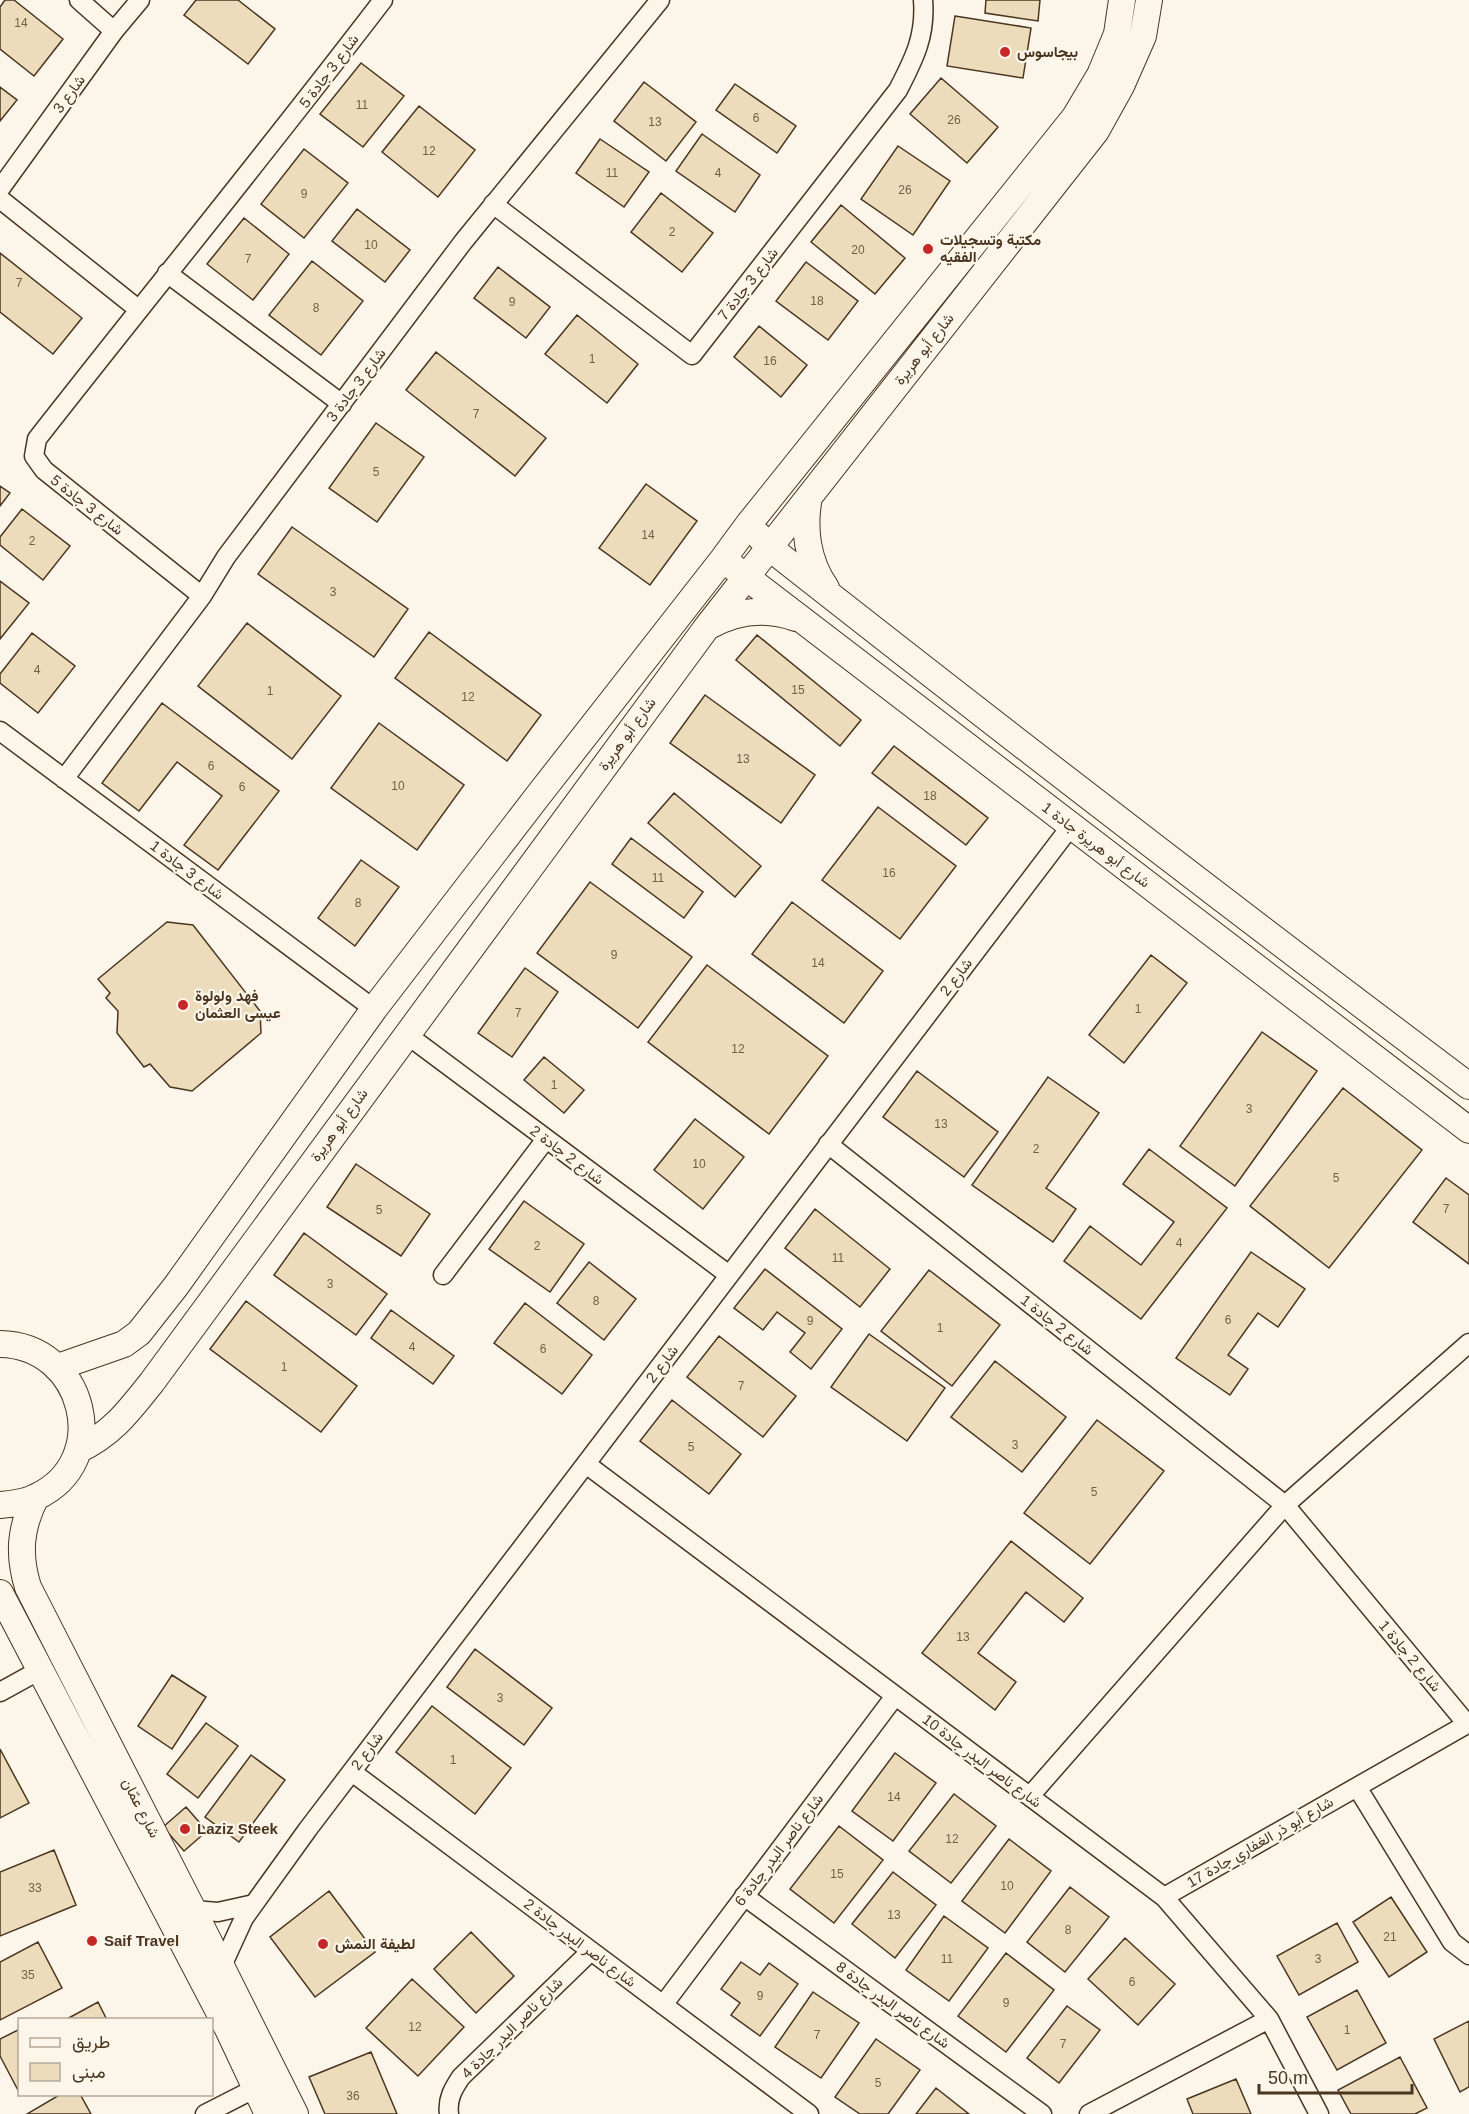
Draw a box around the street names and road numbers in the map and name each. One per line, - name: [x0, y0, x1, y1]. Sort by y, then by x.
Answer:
- street label: شارع 3 جادة 5: [295, 31, 364, 113]
- street label: شارع 3: [49, 71, 91, 118]
- street label: شارع 3 جادة 7: [714, 244, 784, 325]
- street label: شارع أبو هريرة: [890, 309, 959, 390]
- street label: شارع 3 جادة 3: [322, 345, 391, 427]
- street label: شارع 3 جادة 5: [46, 471, 127, 541]
- street label: شارع أبو هريرة: [594, 694, 661, 775]
- street label: شارع أبو هريرة جادة 1: [1037, 798, 1154, 893]
- street label: شارع 3 جادة 1: [145, 836, 227, 905]
- street label: شارع 2: [936, 954, 978, 1001]
- street label: شارع أبو هريرة: [306, 1085, 373, 1166]
- street label: شارع 2 جادة 2: [525, 1121, 607, 1190]
- street label: شارع 2 جادة 1: [1016, 1291, 1097, 1361]
- street label: شارع 2: [642, 1341, 684, 1388]
- street label: شارع 2 جادة 1: [1373, 1617, 1445, 1697]
- street label: شارع ناصر البدر جادة 10: [918, 1710, 1045, 1813]
- street label: شارع 2: [347, 1728, 389, 1775]
- street label: شارع عمّان: [116, 1775, 164, 1842]
- street label: شارع ناصر البدر جادة 6: [731, 1790, 829, 1911]
- street label: شارع أبو ذر الغفاري جادة 17: [1184, 1793, 1339, 1895]
- street label: شارع ناصر البدر جادة 2: [519, 1895, 640, 1993]
- street label: شارع ناصر البدر جادة 8: [832, 1958, 953, 2054]
- street label: شارع ناصر البدر جادة 4: [458, 1973, 568, 2084]

